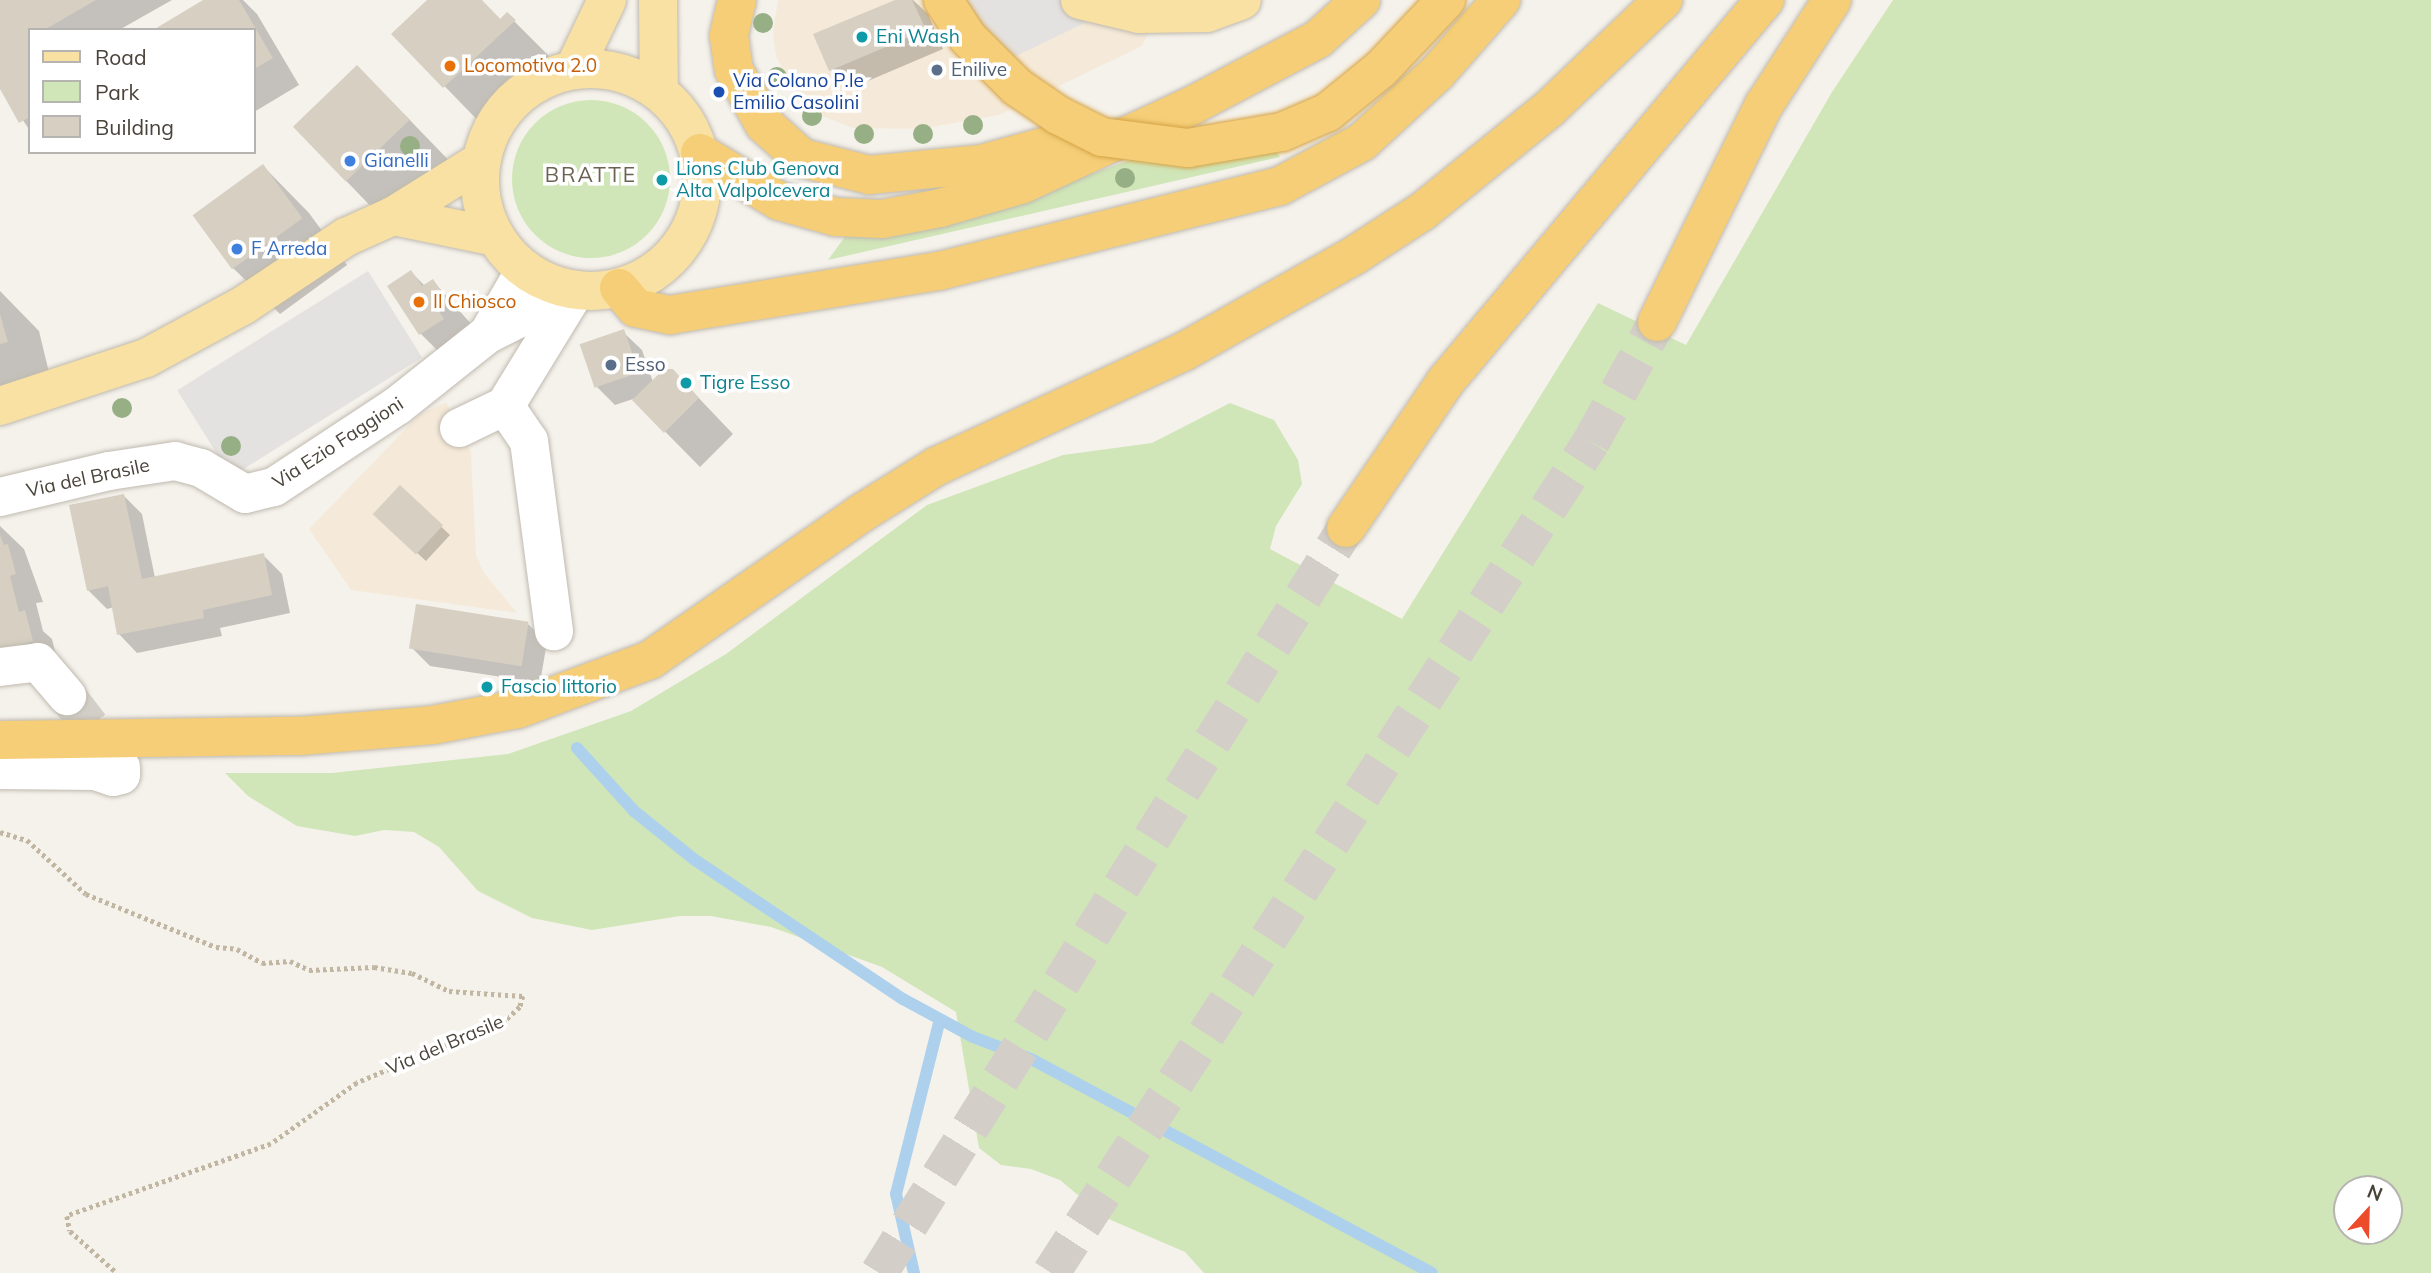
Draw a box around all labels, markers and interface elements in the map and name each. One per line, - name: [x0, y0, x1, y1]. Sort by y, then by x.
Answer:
- place label: Eni Wash: [876, 26, 960, 48]
- legend: [28, 28, 256, 154]
- marker: Eni Wash: [854, 29, 870, 45]
- text: Road: [95, 44, 146, 70]
- place label: Locomotiva 2.0: [464, 55, 597, 77]
- marker: Locomotiva 2.0: [442, 58, 458, 74]
- place label: Enilive: [951, 59, 1007, 81]
- marker: Enilive: [929, 62, 945, 78]
- place label: Via Colano P.le Emilio Casolini: [733, 70, 864, 114]
- text: Park: [95, 79, 139, 105]
- marker: Via Colano P.le Emilio Casolini: [711, 84, 727, 100]
- text: Building: [95, 114, 174, 140]
- place label: Gianelli: [364, 150, 429, 172]
- marker: Gianelli: [342, 153, 358, 169]
- place label: Lions Club Genova Alta Valpolcevera: [676, 158, 839, 202]
- district label: BRATTE: [546, 161, 636, 187]
- marker: Lions Club Genova Alta Valpolcevera: [654, 172, 670, 188]
- place label: F Arreda: [251, 238, 327, 260]
- marker: F Arreda: [229, 241, 245, 257]
- place label: Il Chiosco: [433, 291, 516, 313]
- marker: Il Chiosco: [411, 294, 427, 310]
- place label: Esso: [625, 354, 666, 376]
- marker: Esso: [603, 357, 619, 373]
- place label: Tigre Esso: [700, 372, 790, 394]
- marker: Tigre Esso: [678, 375, 694, 391]
- street label: Via Ezio Faggioni: [268, 392, 408, 494]
- street label: Via del Brasile: [24, 454, 152, 502]
- place label: Fascio littorio: [501, 676, 617, 698]
- marker: Fascio littorio: [479, 679, 495, 695]
- street label: Via del Brasile: [383, 1010, 507, 1080]
- north arrow: [2333, 1175, 2403, 1245]
- text: N: [2364, 1179, 2386, 1206]

